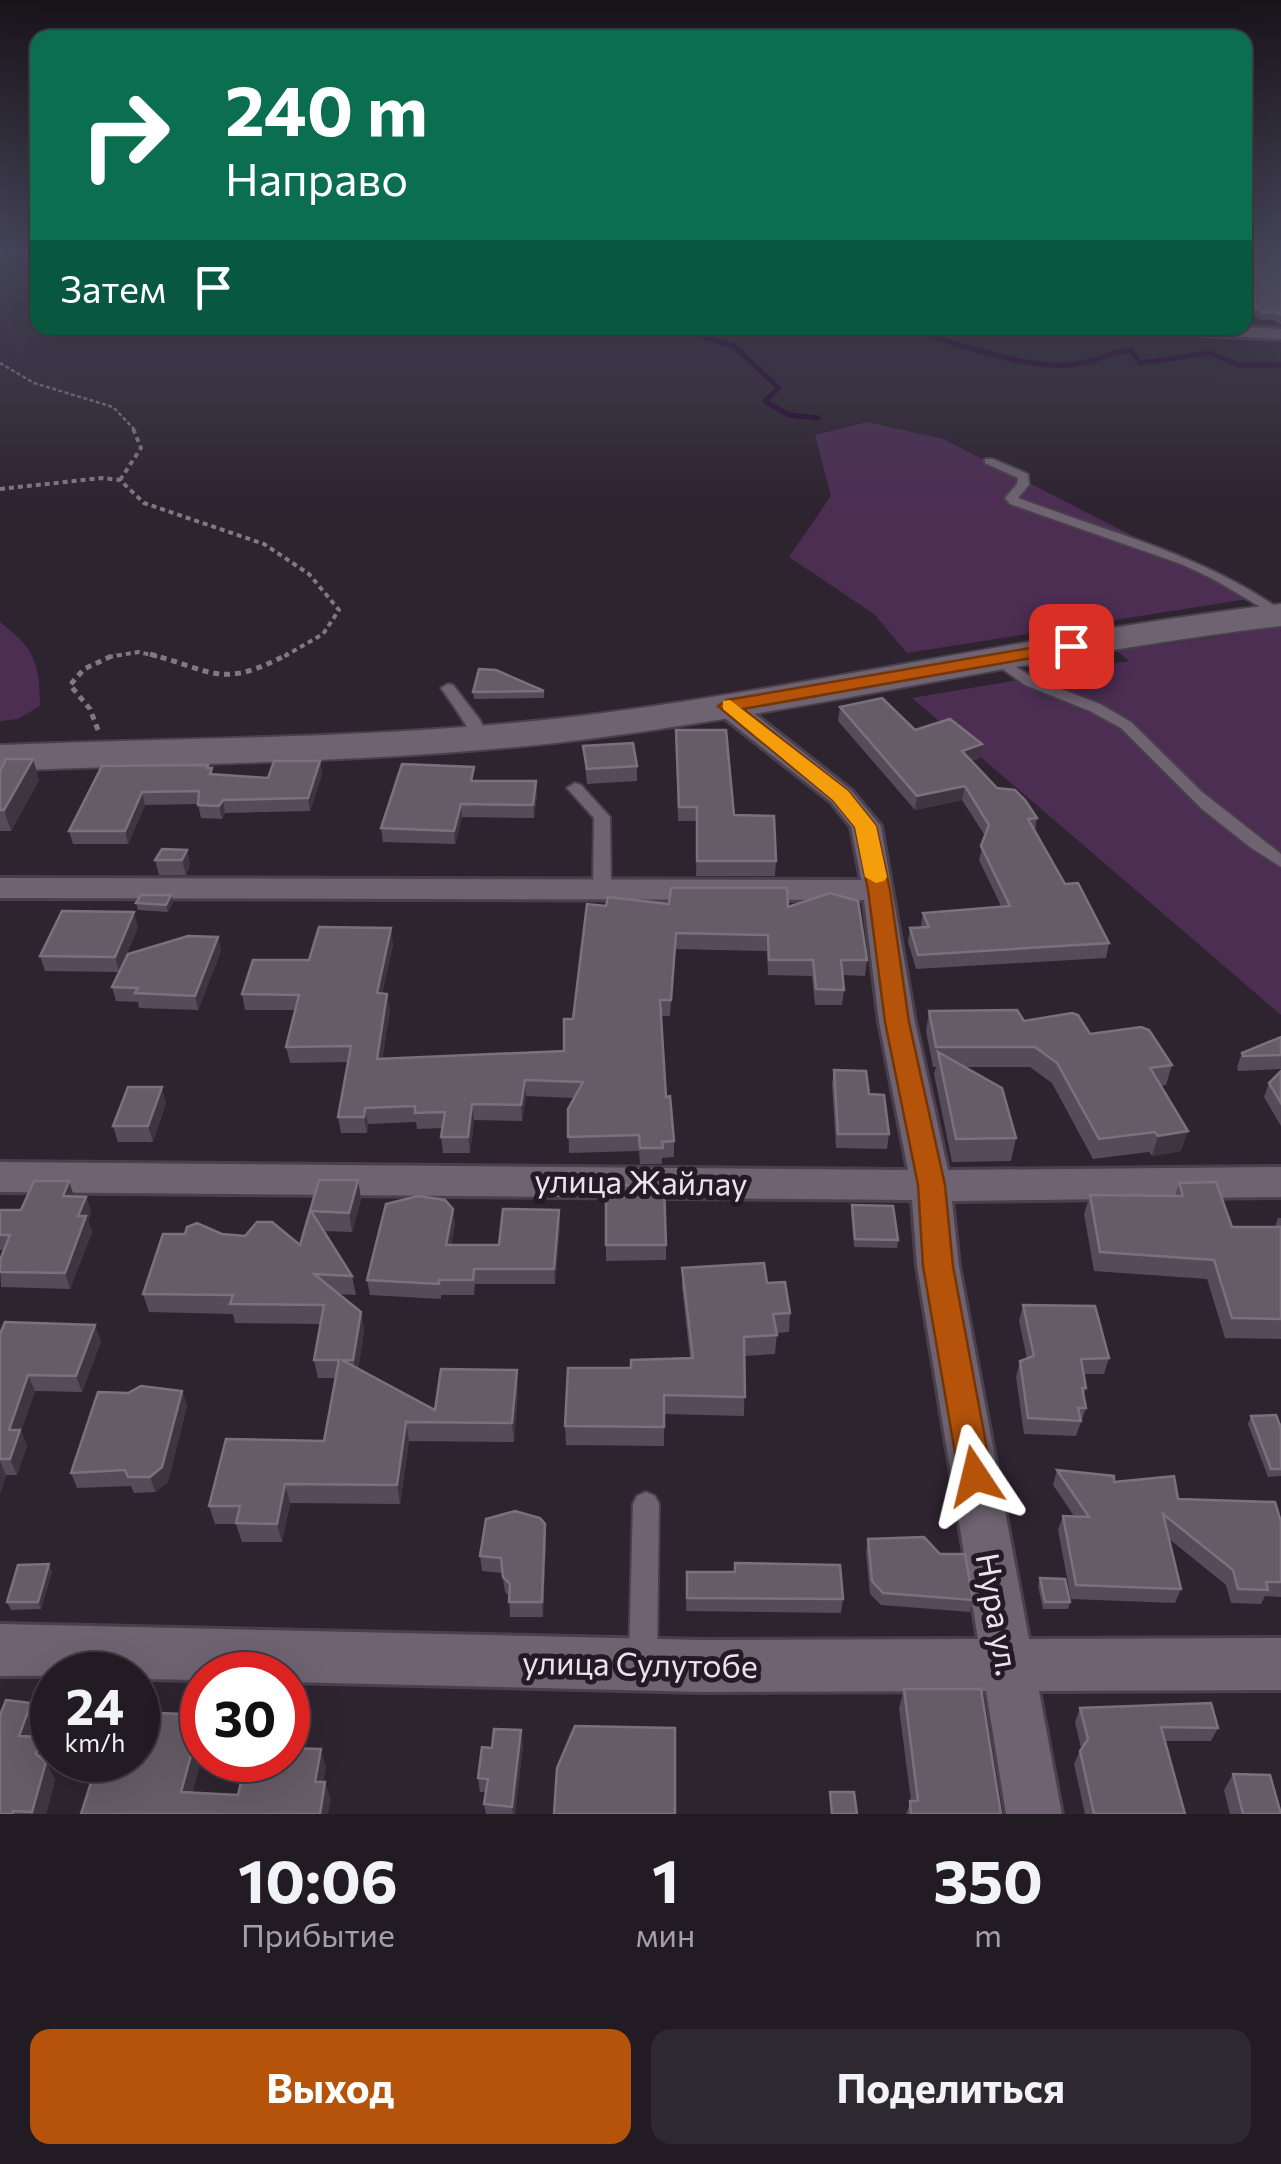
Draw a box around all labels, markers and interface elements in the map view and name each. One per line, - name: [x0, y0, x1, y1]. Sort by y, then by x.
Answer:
- text: 240 m: [225, 65, 428, 150]
- icon: right: [60, 70, 190, 200]
- text: Направо: [225, 150, 408, 205]
- icon: arrive: [186, 260, 241, 315]
- text: Затем: [60, 264, 166, 311]
- pin: [1029, 604, 1114, 689]
- icon: arrive: [1044, 619, 1099, 674]
- street label: улица Жайлау: [534, 1159, 748, 1203]
- position arrow: [923, 1424, 1027, 1528]
- street label: Нура ул.: [969, 1550, 1029, 1678]
- street label: улица Сулутобе: [522, 1641, 758, 1685]
- speed limit sign: 30: [180, 1652, 310, 1782]
- text: 24: [66, 1674, 124, 1735]
- text: km/h: [65, 1727, 125, 1757]
- text: 10:06: [238, 1842, 398, 1915]
- text: 1: [652, 1842, 679, 1915]
- text: 350: [933, 1842, 1043, 1915]
- text: Прибытие: [241, 1914, 395, 1954]
- text: мин: [636, 1914, 695, 1954]
- text: m: [974, 1914, 1002, 1954]
- button: Выход: [30, 2029, 631, 2144]
- button: Поделиться: [651, 2029, 1251, 2144]

